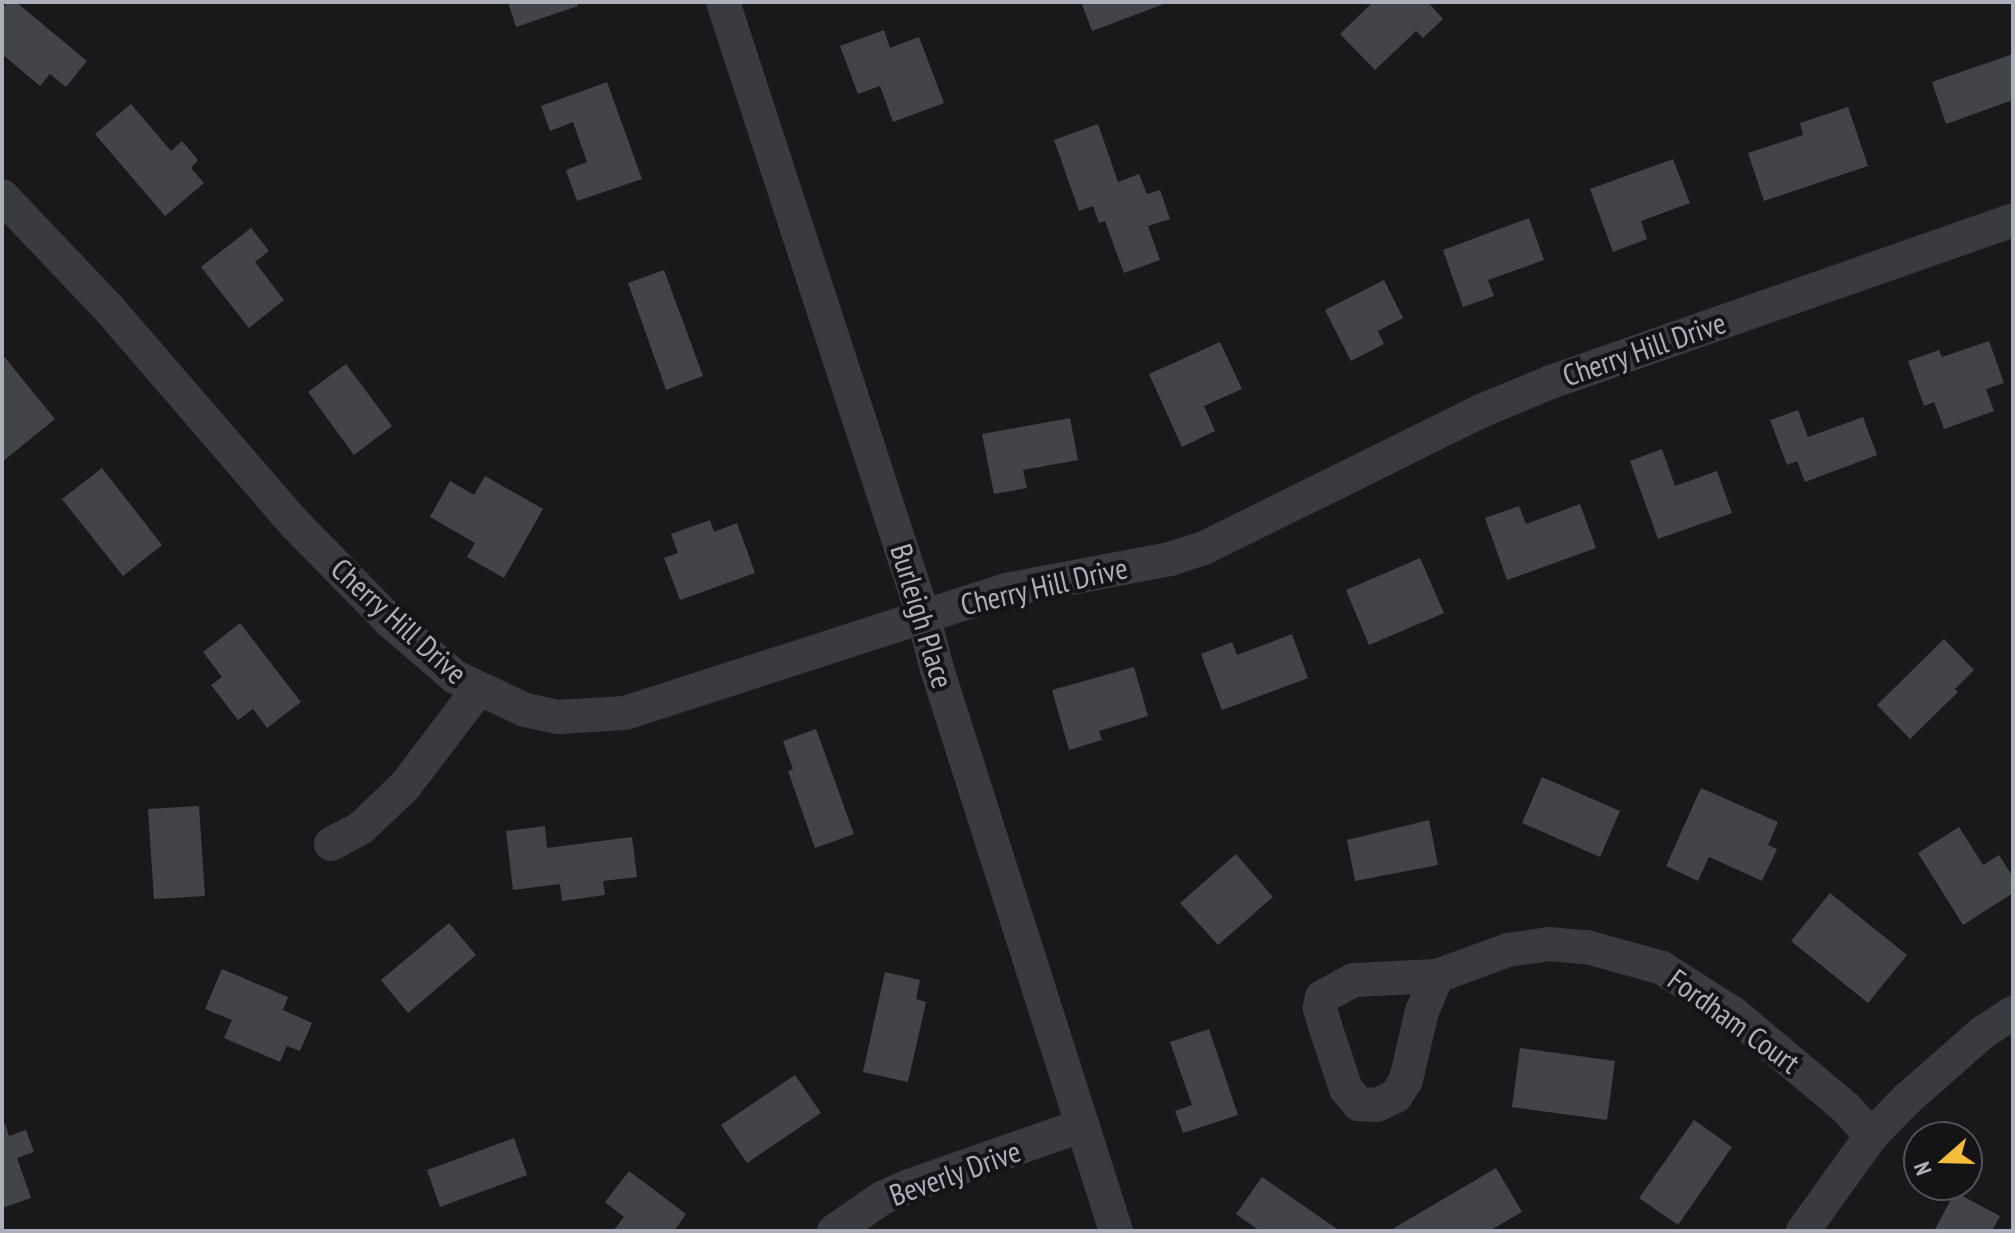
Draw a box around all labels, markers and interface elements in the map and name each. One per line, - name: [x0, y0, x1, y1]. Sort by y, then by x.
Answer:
- street label: Cherry Hill Drive: [1557, 304, 1731, 394]
- street label: Burleigh Place: [883, 540, 961, 692]
- street label: Cherry Hill Drive: [957, 549, 1131, 623]
- street label: Cherry Hill Drive: [323, 550, 475, 692]
- street label: Fordham Court: [1661, 961, 1807, 1081]
- north arrow: [1903, 1121, 1983, 1201]
- street label: Beverly Drive: [884, 1133, 1026, 1213]
- text: N: [1907, 1158, 1938, 1179]

